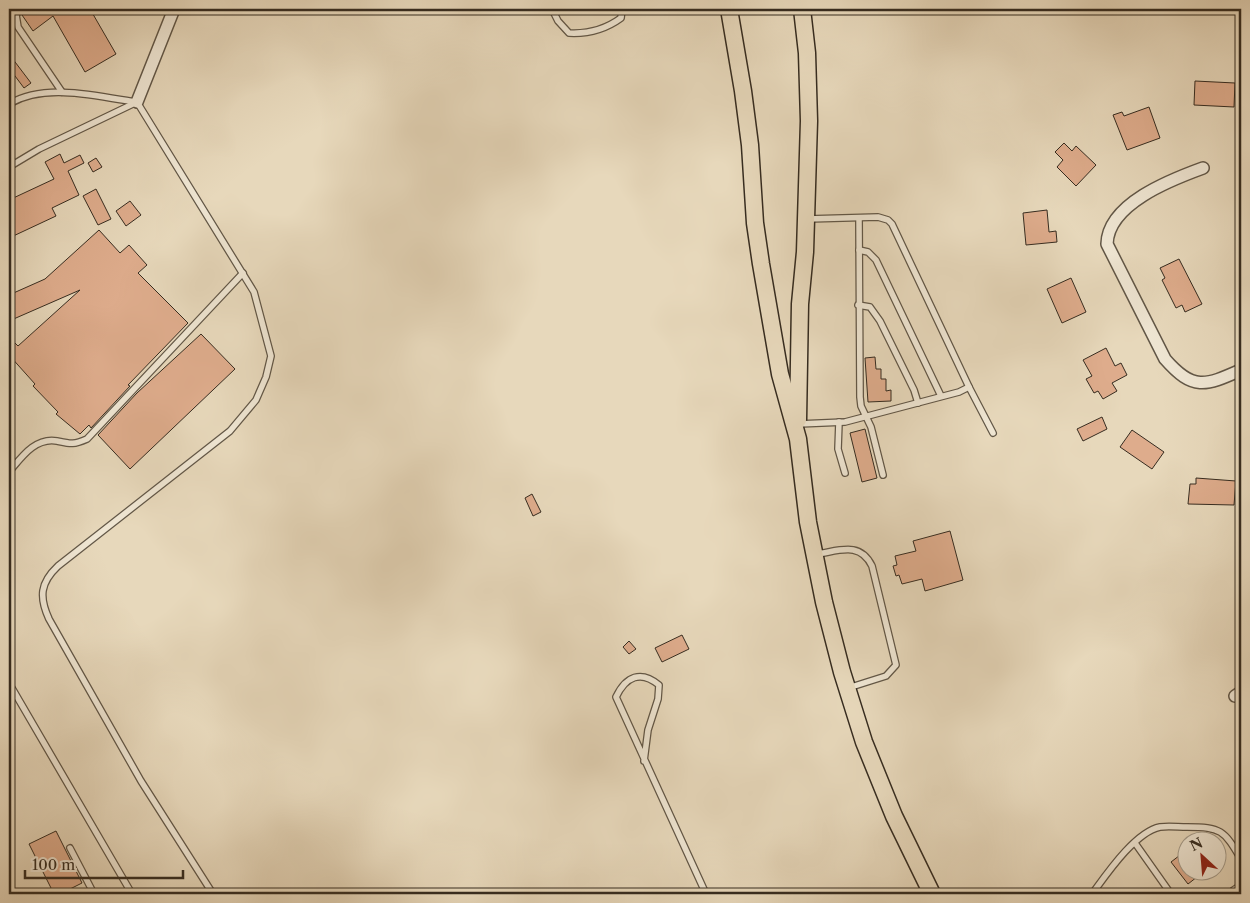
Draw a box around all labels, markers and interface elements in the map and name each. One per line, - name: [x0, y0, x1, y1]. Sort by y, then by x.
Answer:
- north arrow: [1178, 830, 1228, 880]
- text: N: [1187, 834, 1206, 855]
- scale bar: [25, 848, 182, 880]
- text: 100 m: [32, 855, 75, 874]

